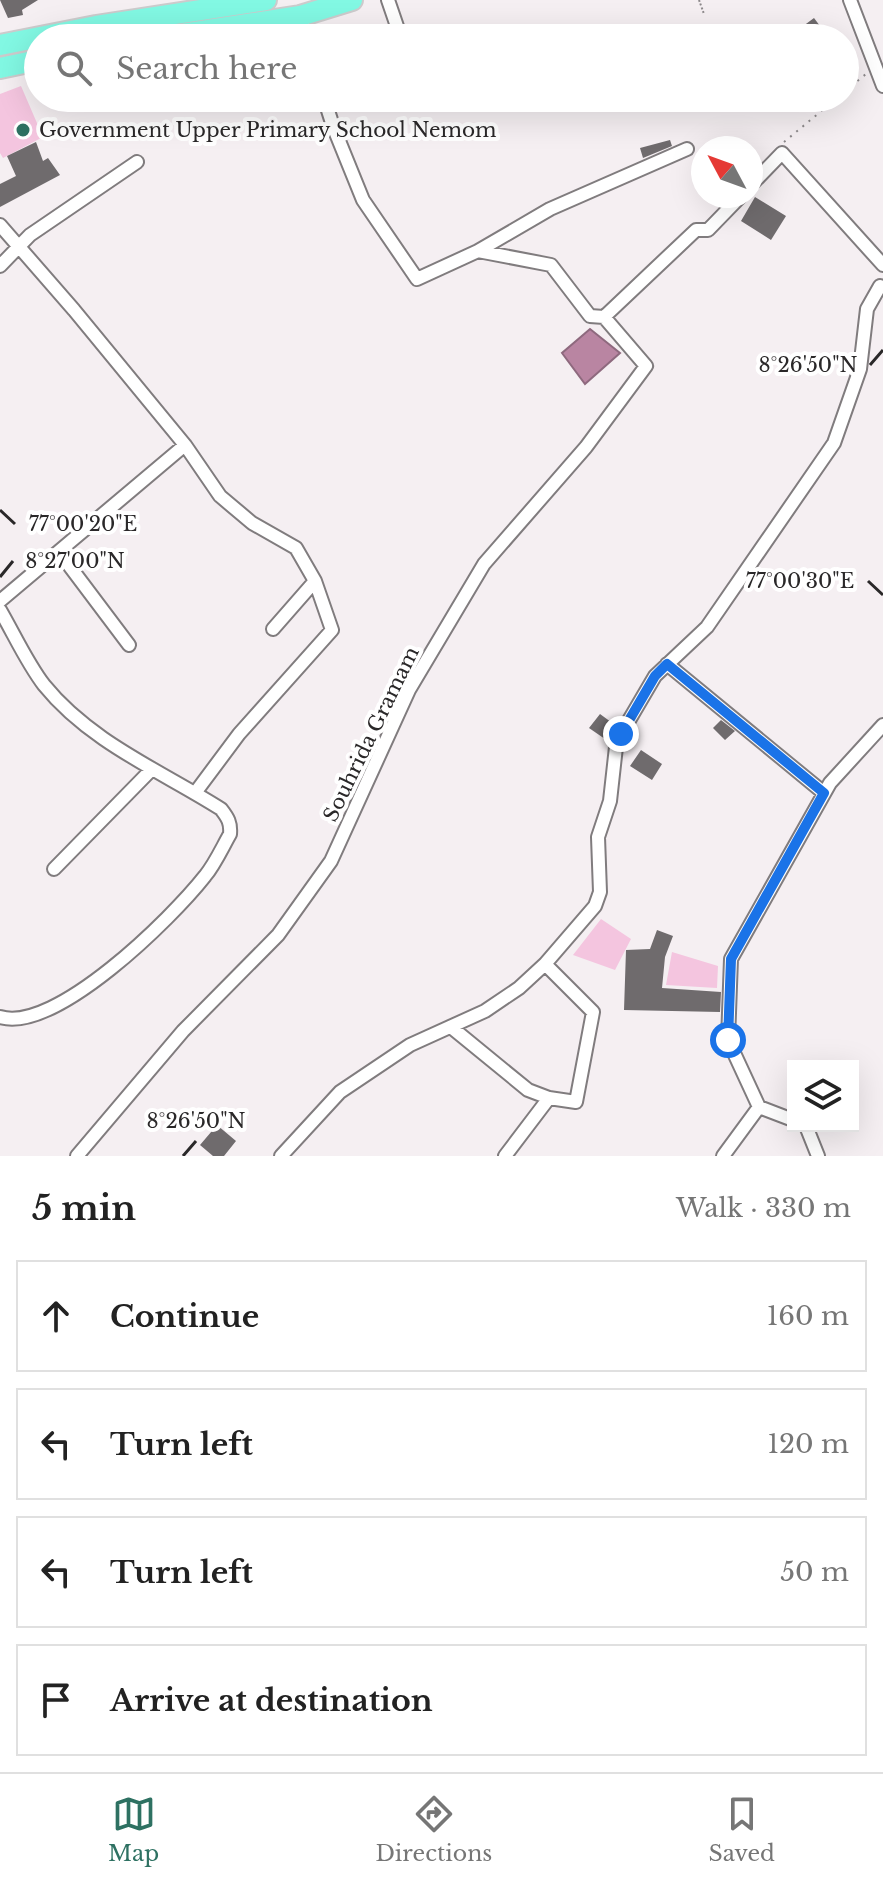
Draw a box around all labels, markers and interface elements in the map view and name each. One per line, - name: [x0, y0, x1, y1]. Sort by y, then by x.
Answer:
- search box: [24, 24, 859, 112]
- icon: search: [52, 46, 96, 90]
- text: Search here: [116, 50, 297, 87]
- place label: Government Upper Primary School Nemom: [39, 118, 497, 142]
- marker: Government Upper Primary School Nemom: [14, 121, 32, 139]
- north arrow: [691, 136, 763, 208]
- text: 8°26'50"N: [758, 353, 858, 377]
- text: 77°00'20"E: [29, 512, 137, 536]
- text: 8°27'00"N: [25, 549, 125, 573]
- text: 77°00'30"E: [746, 569, 854, 593]
- street label: Souhrida Gramam: [318, 642, 424, 825]
- route end: [603, 716, 639, 752]
- route start: [710, 1022, 746, 1058]
- map controls: [787, 1060, 859, 1132]
- button: layers: [787, 1060, 859, 1132]
- text: 8°26'50"N: [146, 1109, 246, 1133]
- text: 5 min: [32, 1187, 136, 1229]
- text: Walk · 330 m: [676, 1192, 851, 1224]
- icon: ahead: [34, 1294, 78, 1338]
- text: Continue: [110, 1298, 259, 1335]
- text: 160 m: [767, 1300, 849, 1332]
- icon: left: [34, 1422, 78, 1466]
- text: Turn left: [110, 1426, 253, 1463]
- text: 120 m: [767, 1428, 849, 1460]
- icon: left: [34, 1550, 78, 1594]
- text: Turn left: [110, 1554, 253, 1591]
- text: 50 m: [780, 1556, 849, 1588]
- icon: arrive: [34, 1678, 78, 1722]
- text: Arrive at destination: [110, 1682, 433, 1719]
- tab: Map: [108, 1792, 159, 1867]
- tab: Directions: [375, 1792, 492, 1867]
- tab: Saved: [709, 1792, 775, 1867]

